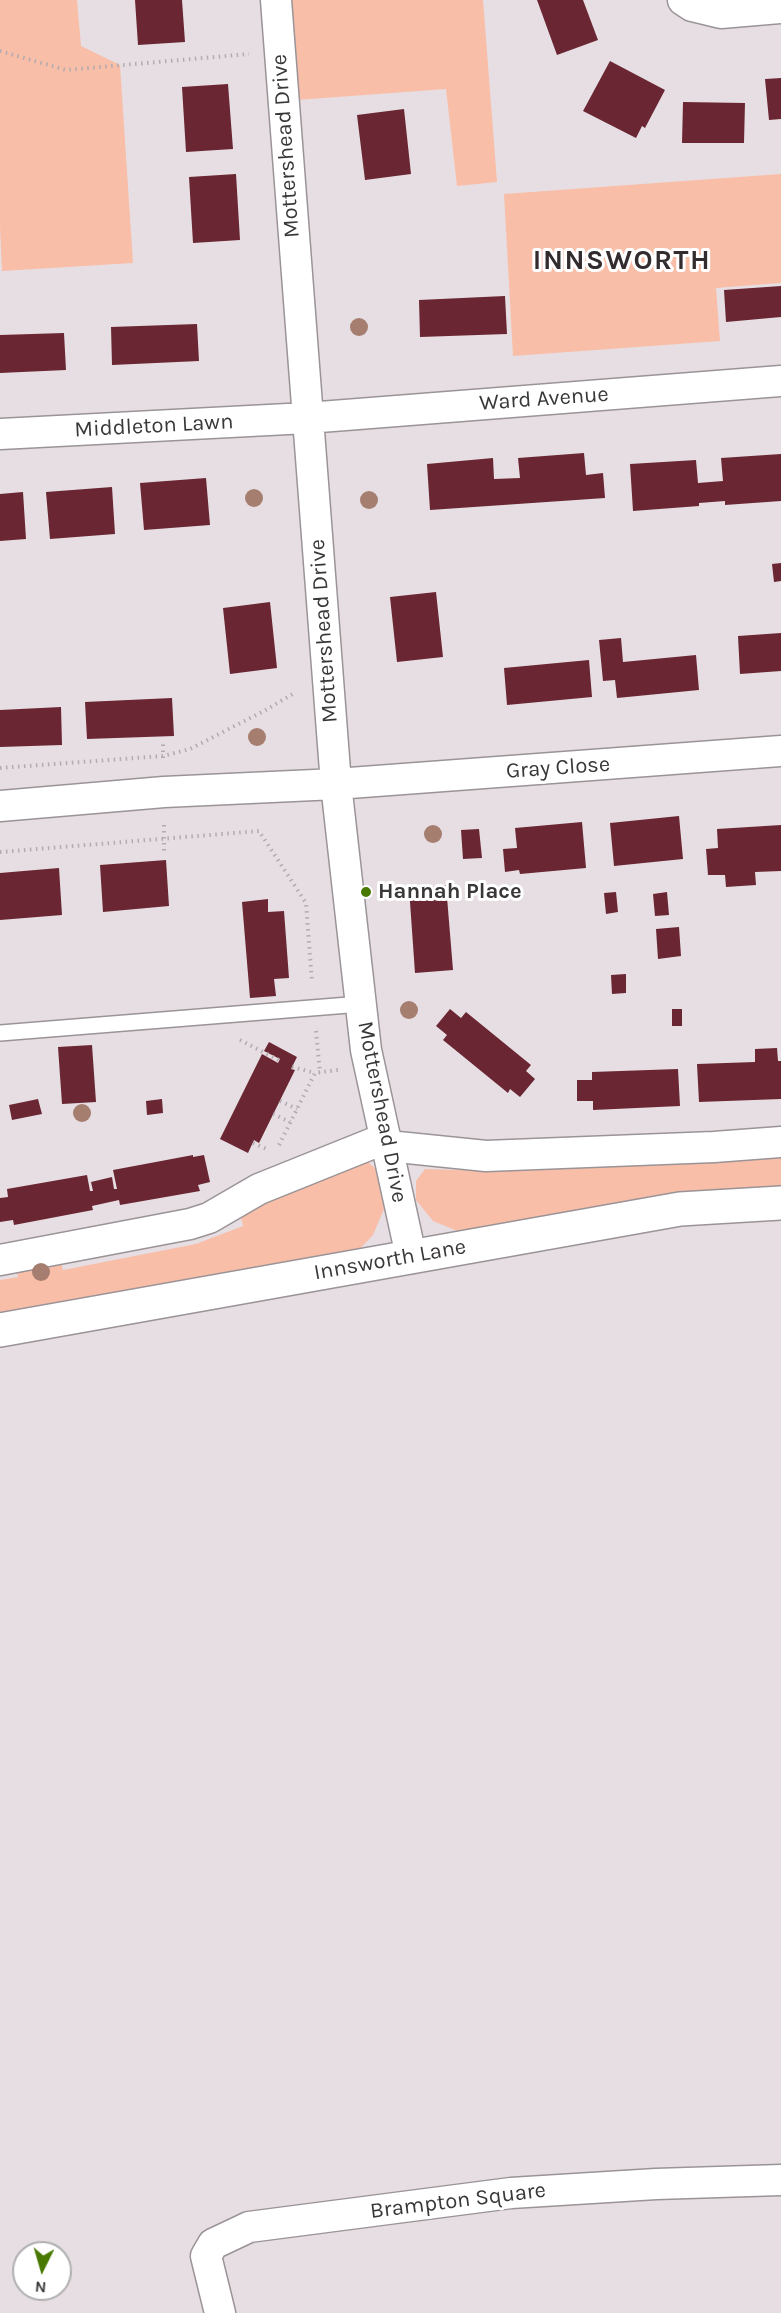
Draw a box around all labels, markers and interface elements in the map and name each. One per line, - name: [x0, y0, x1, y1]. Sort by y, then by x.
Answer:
- street label: Mottershead Drive: [266, 53, 306, 239]
- district label: INNSWORTH: [533, 244, 711, 278]
- street label: Ward Avenue: [478, 381, 610, 417]
- street label: Middleton Lawn: [74, 409, 234, 443]
- street label: Mottershead Drive: [304, 538, 344, 724]
- street label: Gray Close: [505, 751, 611, 785]
- place label: Hannah Place: [378, 879, 522, 905]
- marker: Hannah Place: [359, 885, 373, 899]
- street label: Mottershead Drive: [351, 1019, 413, 1205]
- street label: Innsworth Lane: [312, 1234, 468, 1286]
- street label: Brampton Square: [369, 2177, 547, 2225]
- north arrow: [12, 2241, 72, 2301]
- text: N: [34, 2277, 47, 2297]

